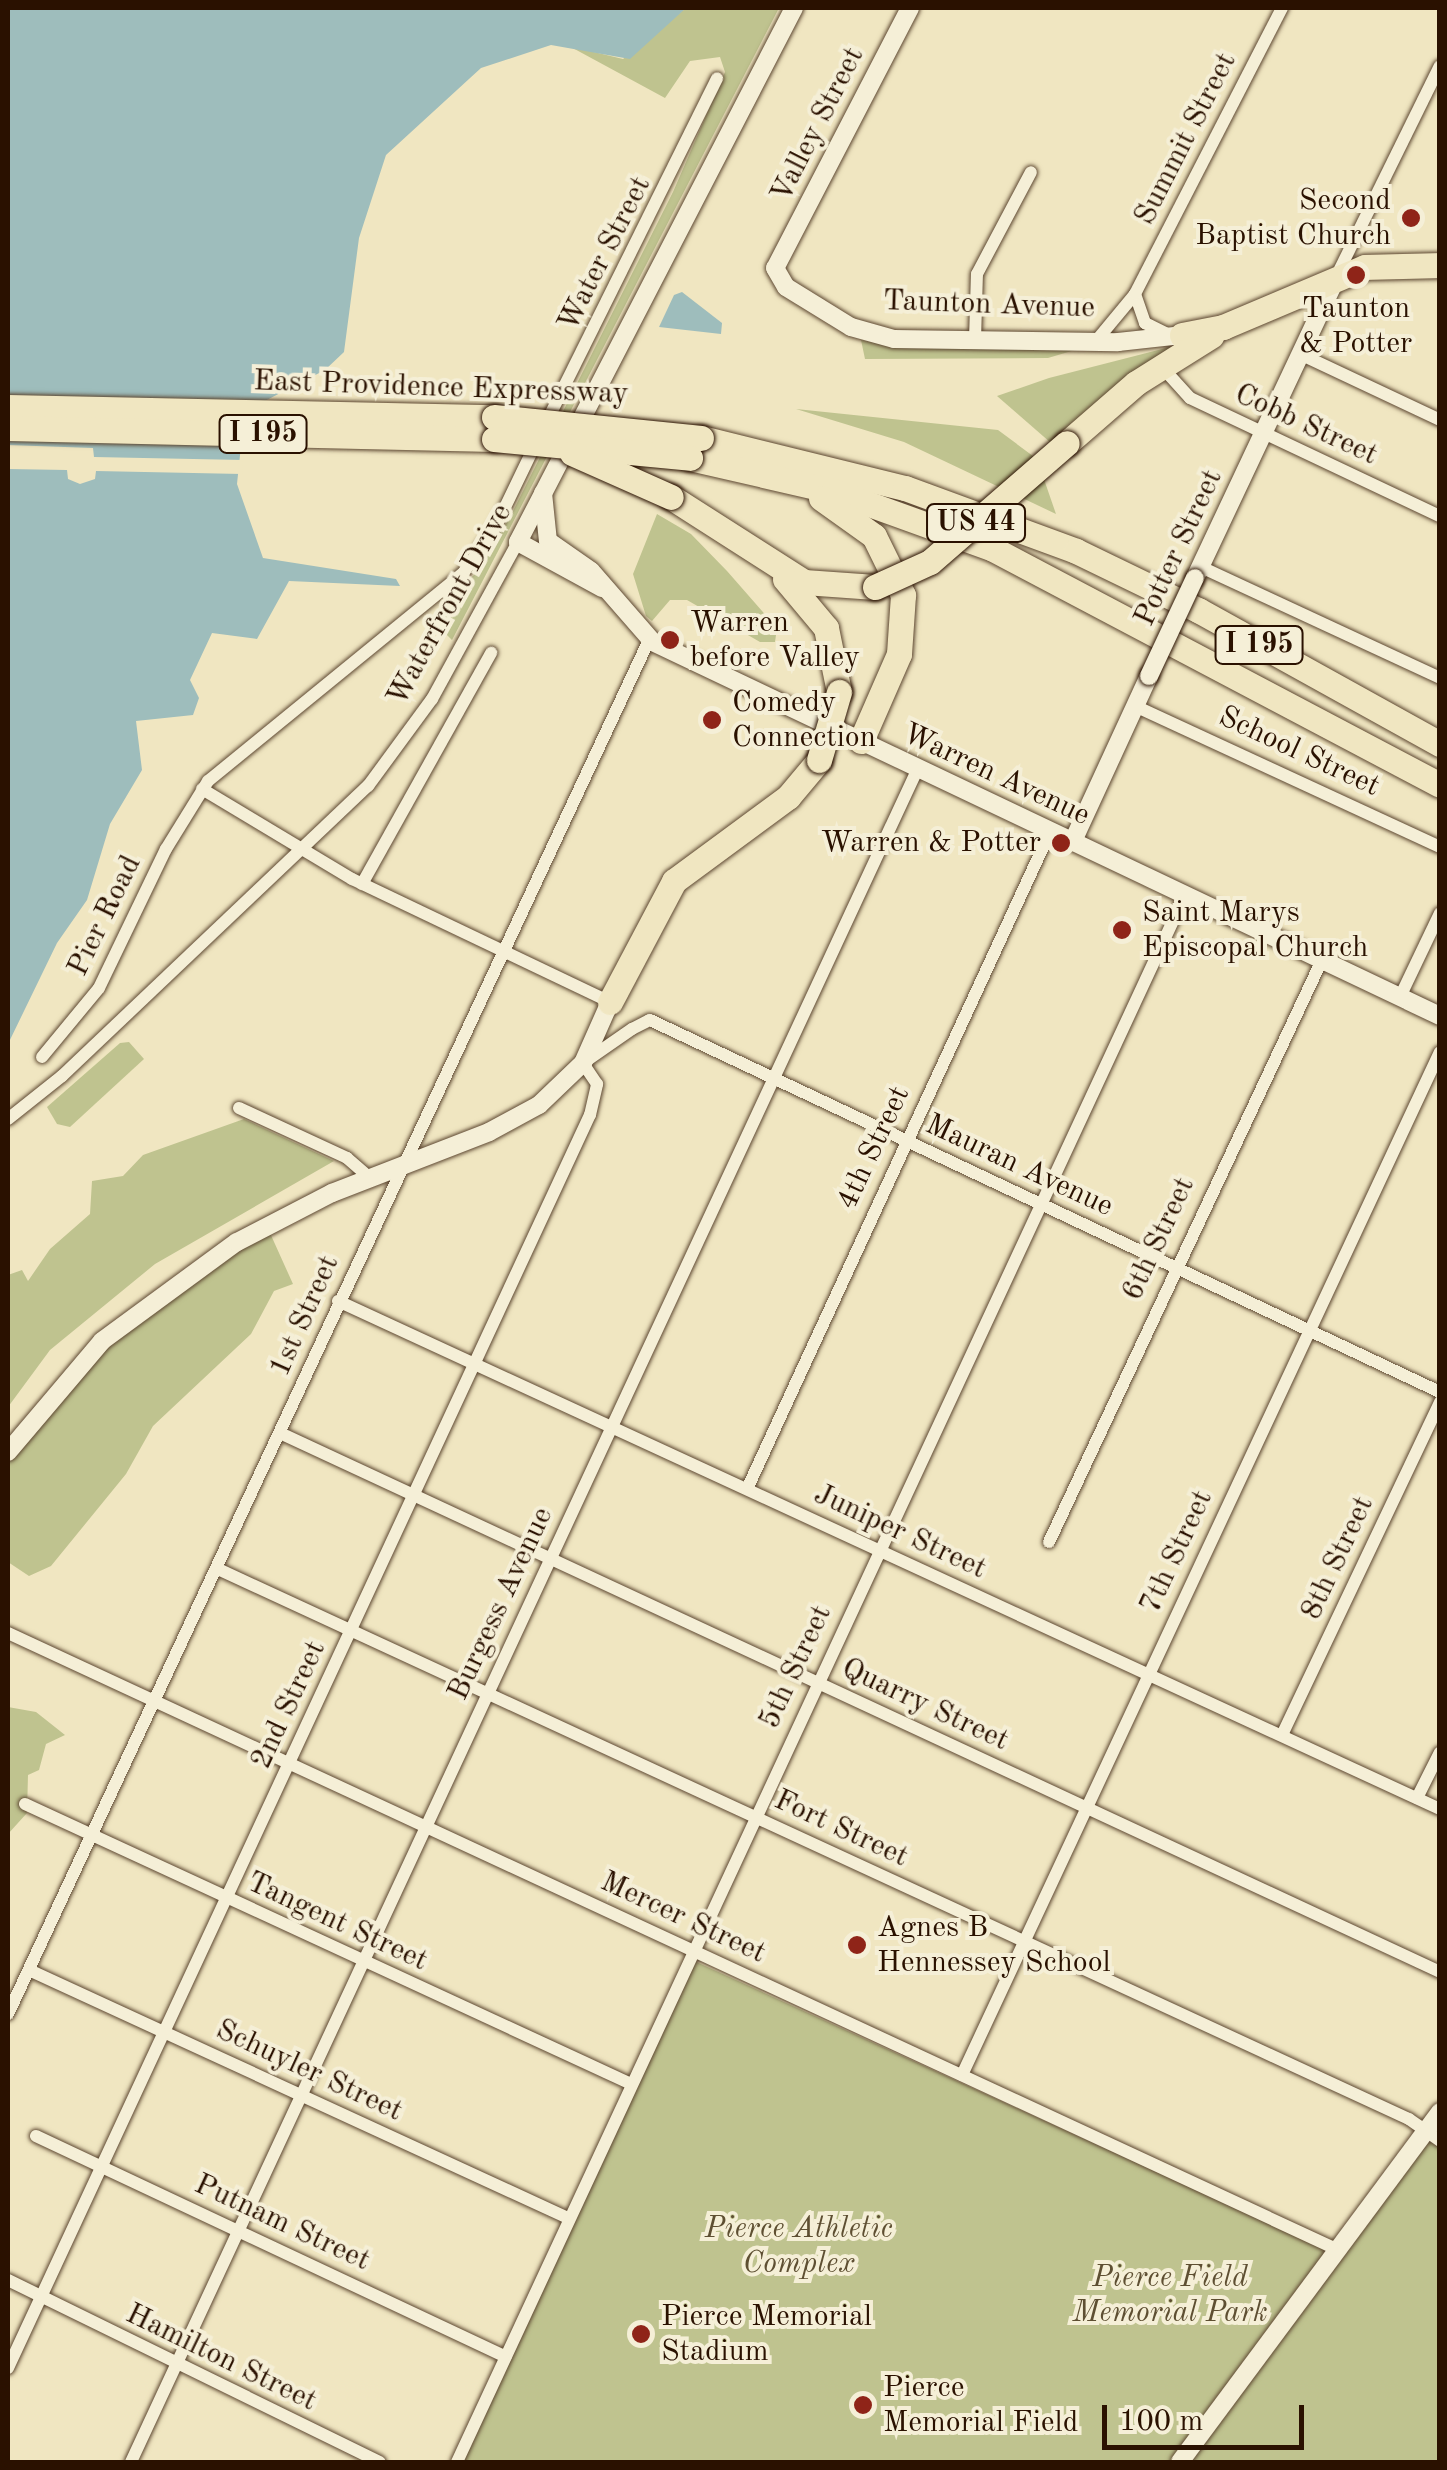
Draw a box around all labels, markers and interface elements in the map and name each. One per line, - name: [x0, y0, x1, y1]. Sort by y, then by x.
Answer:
- street label: Valley Street: [764, 41, 872, 209]
- street label: Summit Street: [1127, 47, 1245, 231]
- street label: Water Street: [551, 171, 659, 337]
- place label: Second Baptist Church: [1195, 183, 1391, 254]
- marker: Second Baptist Church: [1400, 207, 1422, 229]
- marker: Taunton & Potter: [1345, 264, 1367, 286]
- street label: Taunton Avenue: [882, 283, 1096, 327]
- place label: Taunton & Potter: [1300, 291, 1412, 362]
- street label: East Providence Expressway: [253, 363, 629, 413]
- street label: Cobb Street: [1229, 376, 1383, 474]
- road number: I 195: [218, 411, 308, 457]
- street label: Potter Street: [1127, 464, 1231, 632]
- street label: Waterfront Drive: [380, 498, 520, 712]
- road number: US 44: [926, 500, 1026, 546]
- place label: Warren before Valley: [690, 605, 860, 676]
- road number: I 195: [1214, 622, 1304, 668]
- marker: Warren before Valley: [659, 629, 681, 651]
- place label: Comedy Connection: [732, 685, 876, 756]
- street label: School Street: [1213, 699, 1385, 805]
- marker: Comedy Connection: [701, 709, 723, 731]
- street label: Warren Avenue: [897, 716, 1095, 834]
- place label: Warren & Potter: [821, 825, 1041, 861]
- marker: Warren & Potter: [1050, 832, 1072, 854]
- street label: Pier Road: [60, 850, 150, 982]
- place label: Saint Marys Episcopal Church: [1142, 895, 1368, 966]
- marker: Saint Marys Episcopal Church: [1111, 919, 1133, 941]
- street label: 4th Street: [830, 1081, 918, 1215]
- street label: Mauran Avenue: [919, 1107, 1119, 1225]
- street label: 6th Street: [1115, 1172, 1203, 1306]
- street label: 1st Street: [262, 1250, 348, 1382]
- street label: Juniper Street: [808, 1476, 992, 1588]
- street label: 7th Street: [1133, 1485, 1221, 1619]
- street label: 8th Street: [1294, 1491, 1382, 1625]
- street label: Burgess Avenue: [441, 1502, 561, 1706]
- street label: 5th Street: [752, 1600, 840, 1734]
- street label: 2nd Street: [244, 1635, 334, 1775]
- street label: Quarry Street: [836, 1651, 1014, 1759]
- street label: Fort Street: [768, 1782, 914, 1876]
- street label: Tangent Street: [241, 1864, 433, 1980]
- street label: Mercer Street: [595, 1864, 771, 1972]
- place label: Agnes B Hennessey School: [877, 1910, 1111, 1980]
- marker: Agnes B Hennessey School: [846, 1934, 868, 1956]
- street label: Schuyler Street: [210, 2012, 408, 2130]
- street label: Putnam Street: [188, 2167, 376, 2279]
- park label: Pierce Athletic Complex: [705, 2211, 893, 2282]
- park label: Pierce Field Memorial Park: [1072, 2260, 1268, 2330]
- street label: Hamilton Street: [120, 2296, 322, 2420]
- place label: Pierce Memorial Stadium: [661, 2299, 872, 2370]
- marker: Pierce Memorial Stadium: [630, 2323, 652, 2345]
- place label: Pierce Memorial Field: [883, 2370, 1078, 2440]
- scale bar: [1107, 2385, 1310, 2447]
- marker: Pierce Memorial Field: [852, 2394, 874, 2416]
- text: 100 m: [1119, 2407, 1203, 2437]

